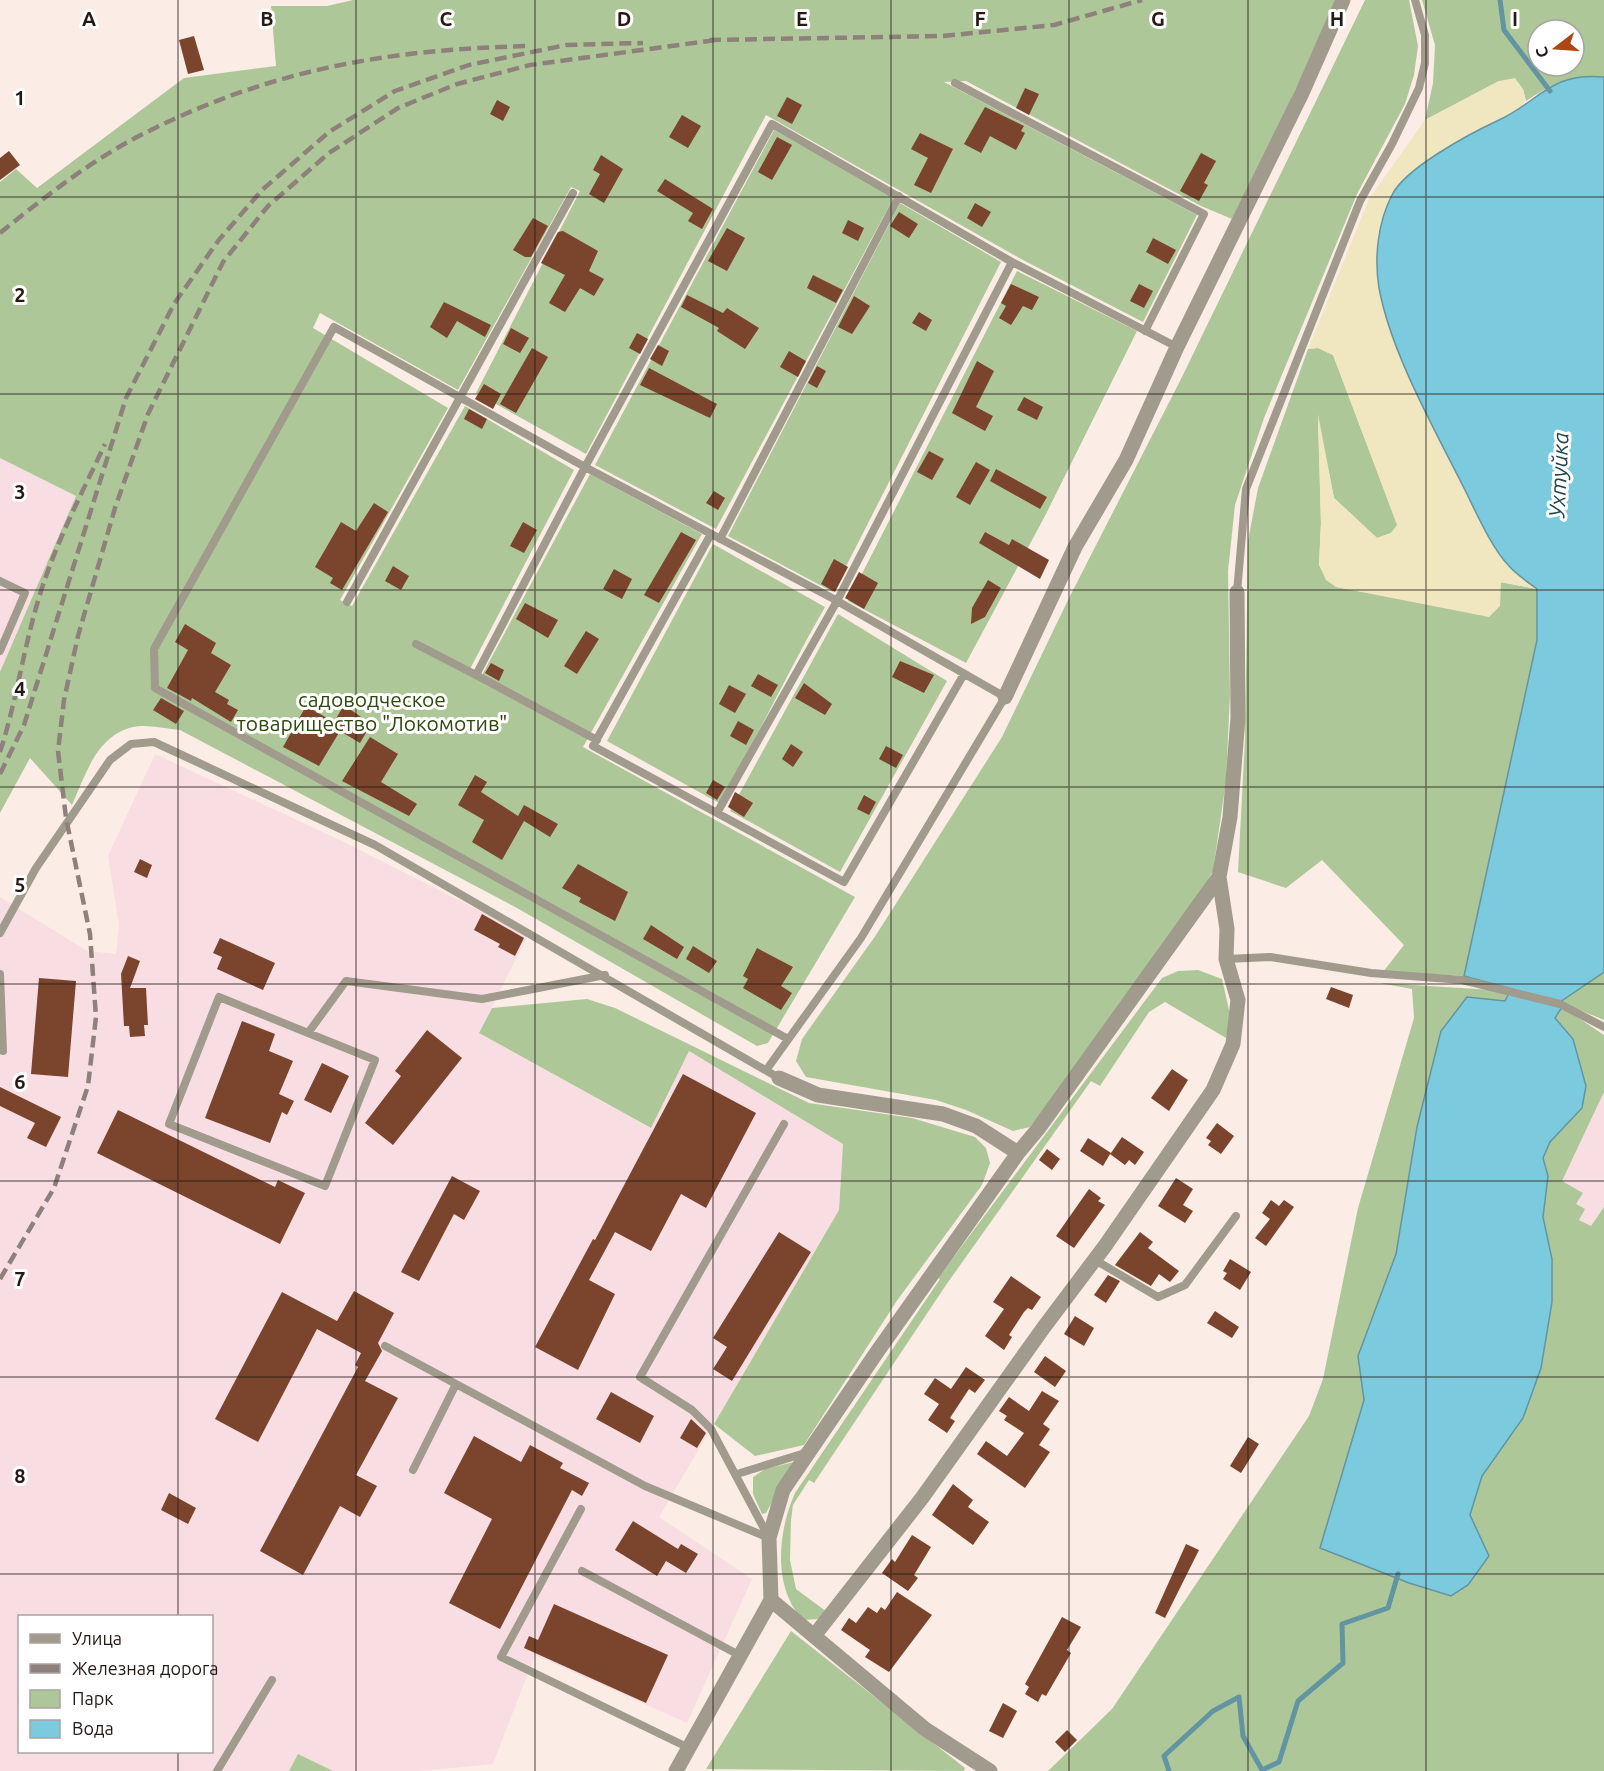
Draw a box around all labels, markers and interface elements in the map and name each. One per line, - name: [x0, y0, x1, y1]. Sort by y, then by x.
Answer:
- text: A: [82, 7, 96, 30]
- text: B: [260, 7, 274, 30]
- text: C: [440, 7, 453, 30]
- text: D: [617, 7, 631, 30]
- text: E: [796, 7, 808, 30]
- text: F: [974, 7, 986, 30]
- text: G: [1151, 7, 1165, 30]
- text: H: [1330, 7, 1344, 30]
- text: I: [1512, 7, 1518, 30]
- north arrow: [1526, 18, 1586, 78]
- text: С: [1532, 45, 1552, 60]
- text: 1: [14, 86, 26, 109]
- text: 2: [14, 283, 26, 306]
- water label: Ухтуйка: [1543, 431, 1573, 519]
- text: 3: [14, 480, 26, 503]
- text: 4: [14, 677, 26, 700]
- park label: садоводческое товарищество "Локомотив": [237, 687, 507, 735]
- text: 5: [14, 873, 26, 896]
- text: 6: [14, 1070, 26, 1093]
- text: 7: [14, 1267, 26, 1290]
- text: 8: [14, 1464, 26, 1487]
- legend: [18, 1615, 213, 1753]
- text: Улица: [72, 1628, 122, 1648]
- text: Железная дорога: [72, 1658, 219, 1678]
- text: Парк: [72, 1688, 113, 1708]
- text: Вода: [72, 1718, 114, 1738]

